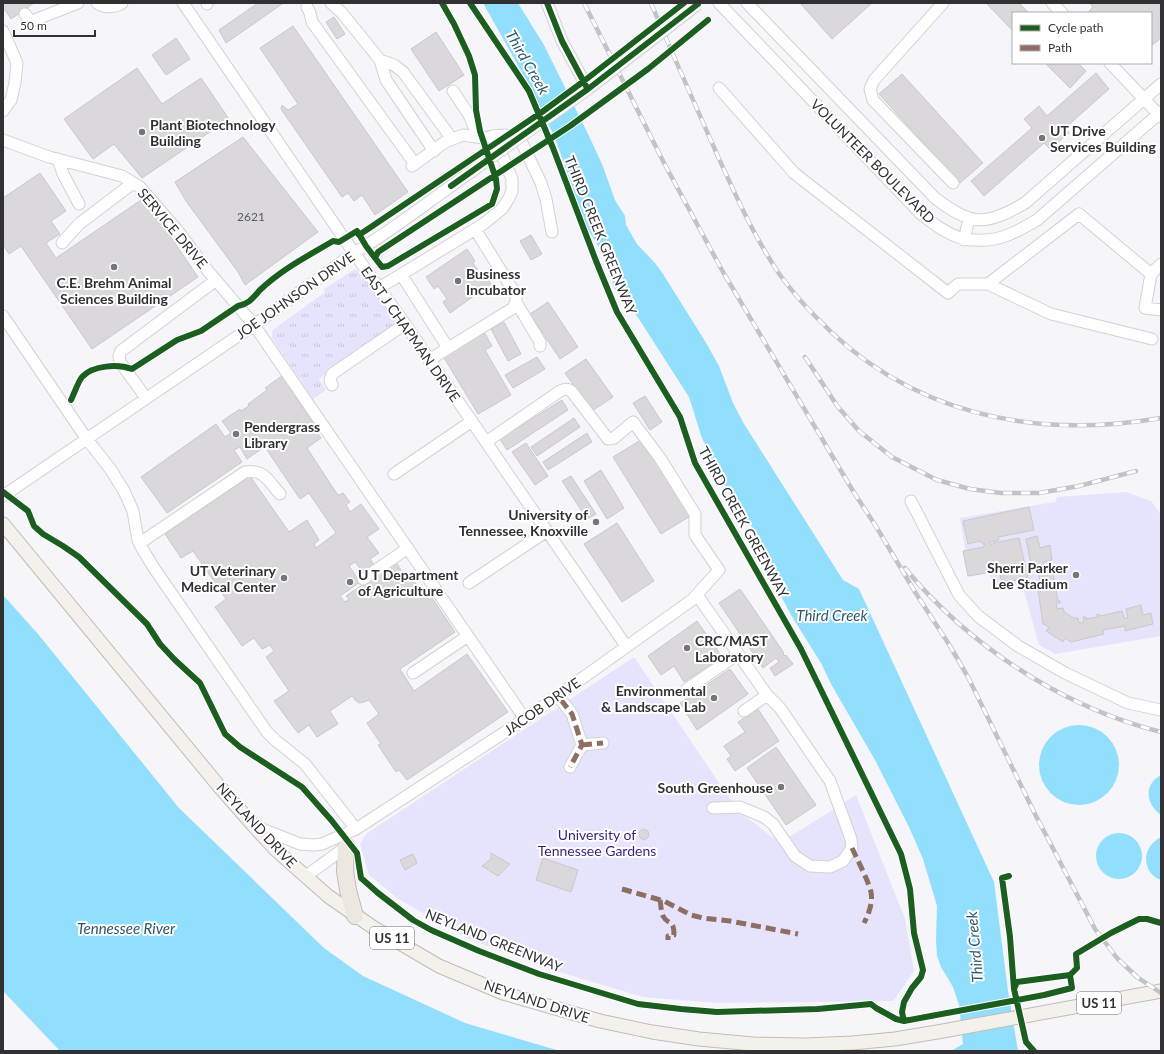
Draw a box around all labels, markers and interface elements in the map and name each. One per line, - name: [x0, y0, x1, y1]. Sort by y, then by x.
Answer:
- scale bar: [14, 12, 95, 38]
- legend: [1012, 12, 1152, 64]
- text: 50 m: [20, 18, 47, 33]
- text: Cycle path: [1048, 20, 1103, 35]
- water label: Third Creek: [502, 27, 554, 98]
- text: Path: [1048, 40, 1072, 55]
- street label: VOLUNTEER BOULEVARD: [807, 95, 939, 227]
- place label: Plant Biotechnology Building: [150, 116, 276, 149]
- place label: UT Drive Services Building: [1050, 122, 1156, 155]
- marker: Plant Biotechnology Building: [137, 127, 147, 137]
- marker: UT Drive Services Building: [1037, 133, 1047, 143]
- street label: THIRD CREEK GREENWAY: [561, 153, 641, 317]
- street label: SERVICE DRIVE: [135, 184, 211, 272]
- house number: 2621: [237, 209, 265, 224]
- street label: JOE JOHNSON DRIVE: [232, 248, 358, 342]
- marker: C.E. Brehm Animal Sciences Building: [109, 262, 119, 272]
- street label: EAST J CHAPMAN DRIVE: [358, 263, 464, 405]
- place label: Business Incubator: [466, 265, 527, 298]
- place label: C.E. Brehm Animal Sciences Building: [57, 274, 171, 307]
- marker: Business Incubator: [453, 276, 463, 286]
- place label: Pendergrass Library: [244, 418, 320, 451]
- marker: Pendergrass Library: [231, 429, 241, 439]
- street label: THIRD CREEK GREENWAY: [695, 444, 793, 601]
- place label: University of Tennessee, Knoxville: [459, 506, 589, 539]
- marker: University of Tennessee, Knoxville: [591, 517, 601, 527]
- place label: Sherri Parker Lee Stadium: [987, 559, 1069, 592]
- place label: UT Veterinary Medical Center: [181, 562, 277, 595]
- place label: U T Department of Agriculture: [358, 566, 459, 599]
- marker: Sherri Parker Lee Stadium: [1071, 570, 1081, 580]
- marker: UT Veterinary Medical Center: [279, 573, 289, 583]
- marker: U T Department of Agriculture: [345, 577, 355, 587]
- water label: Third Creek: [796, 606, 869, 624]
- place label: CRC/MAST Laboratory: [695, 632, 769, 665]
- marker: CRC/MAST Laboratory: [682, 643, 692, 653]
- street label: JACOB DRIVE: [501, 674, 583, 738]
- place label: Environmental & Landscape Lab: [601, 682, 706, 715]
- marker: Environmental & Landscape Lab: [709, 693, 719, 703]
- street label: NEYLAND DRIVE: [213, 779, 301, 871]
- place label: South Greenhouse: [658, 779, 774, 796]
- marker: South Greenhouse: [776, 782, 786, 792]
- park label: University of Tennessee Gardens: [538, 826, 656, 859]
- street label: NEYLAND GREENWAY: [423, 905, 565, 975]
- water label: Third Creek: [962, 910, 986, 983]
- water label: Tennessee River: [77, 919, 176, 937]
- road number: US 11: [370, 927, 414, 949]
- street label: NEYLAND DRIVE: [482, 976, 592, 1026]
- road number: US 11: [1077, 992, 1121, 1014]

